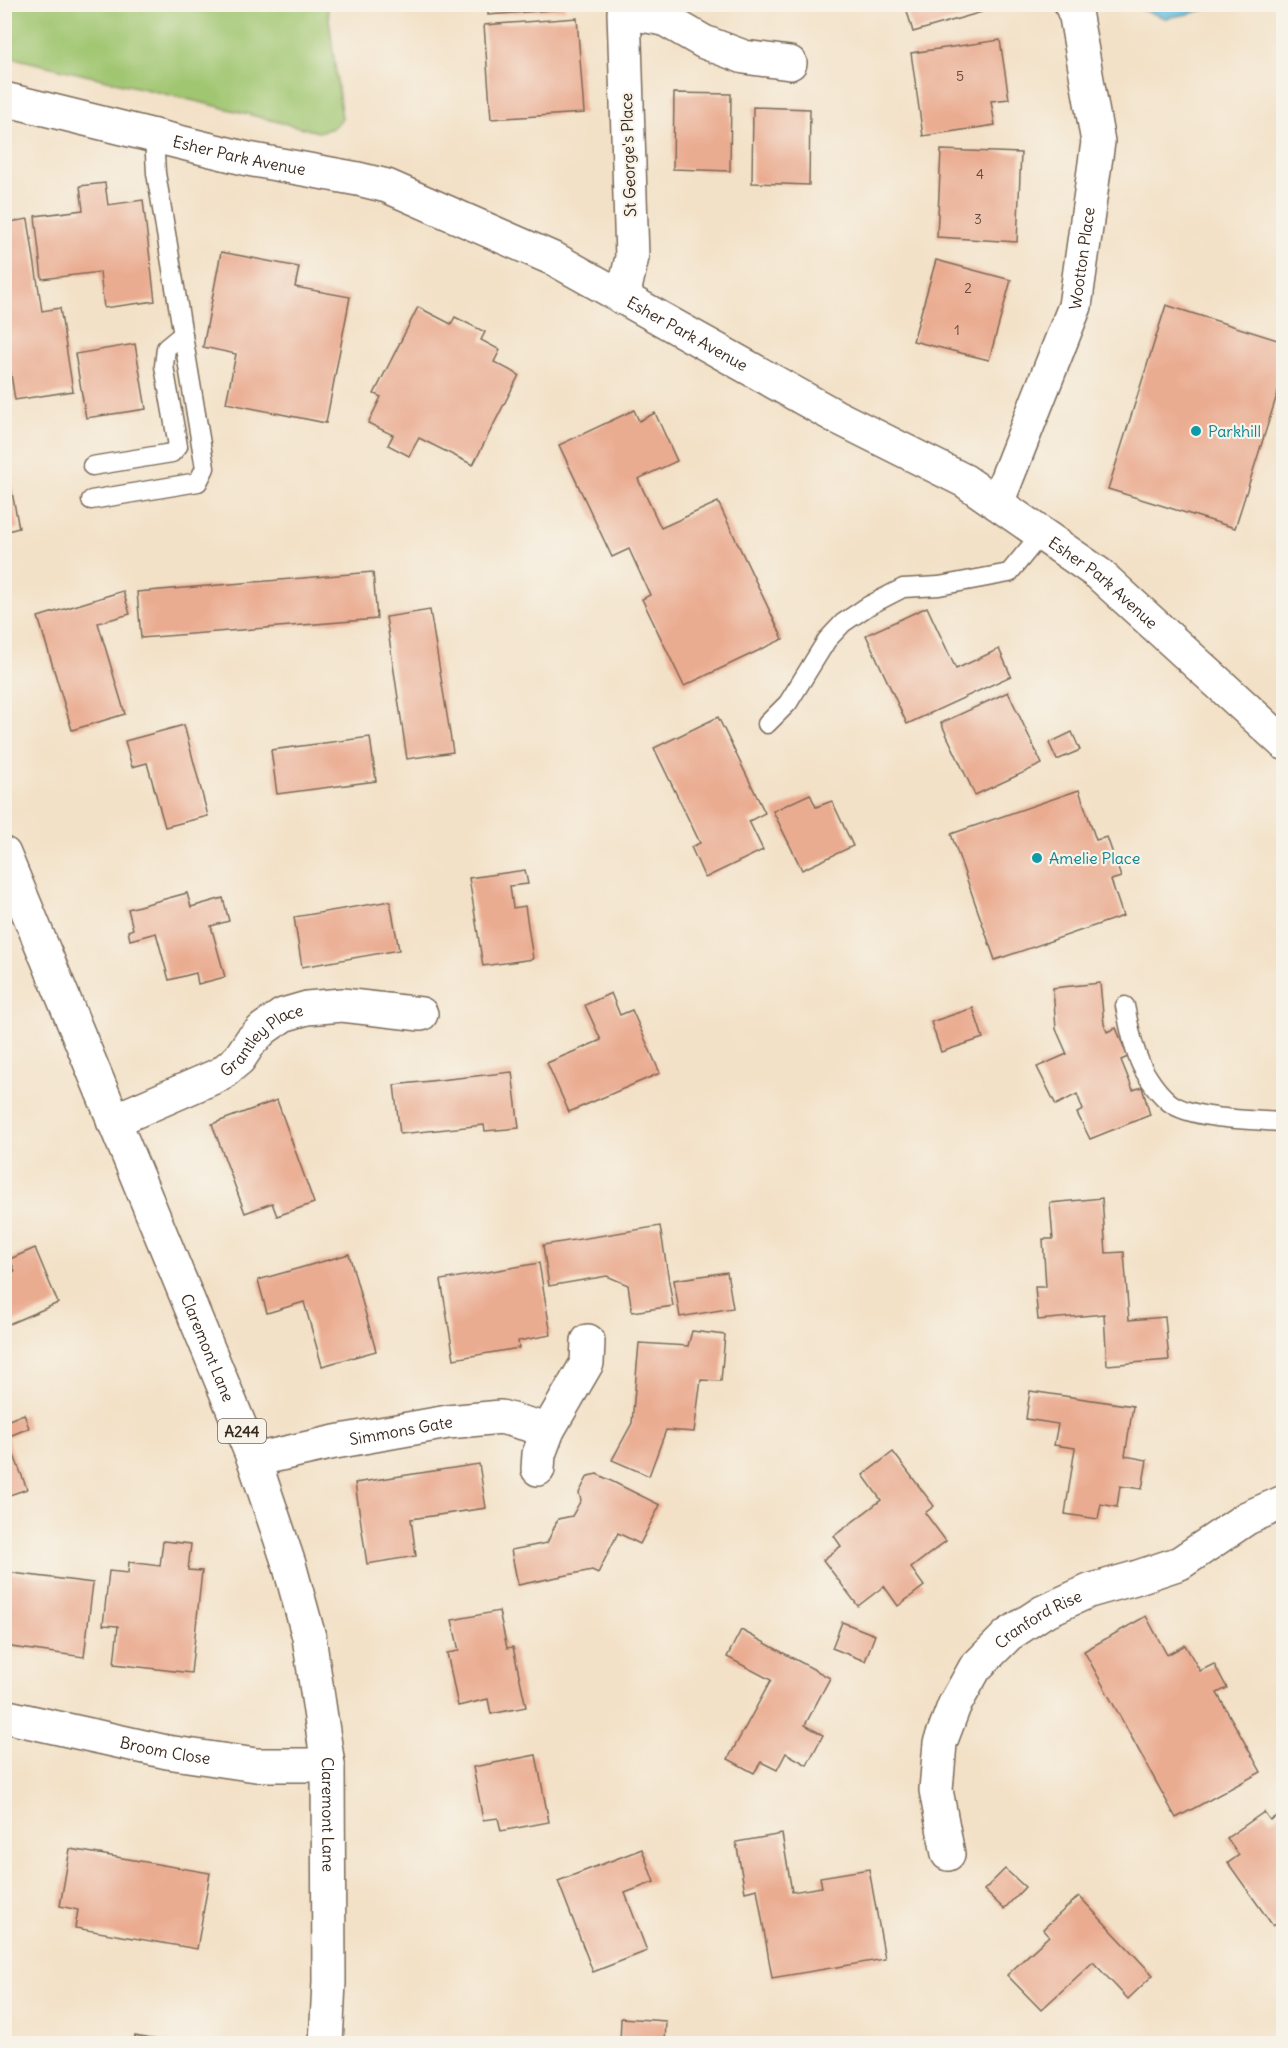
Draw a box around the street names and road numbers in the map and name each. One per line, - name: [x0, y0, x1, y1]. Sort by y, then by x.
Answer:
- street label: St George's Place: [616, 93, 640, 217]
- street label: Esher Park Avenue: [171, 131, 307, 179]
- street label: Wootton Place: [1065, 206, 1099, 311]
- street label: Esher Park Avenue: [623, 292, 751, 375]
- street label: Esher Park Avenue: [1045, 532, 1162, 633]
- street label: Grantley Place: [216, 1000, 305, 1081]
- street label: Claremont Lane: [176, 1291, 239, 1405]
- street label: Simmons Gate: [348, 1412, 453, 1449]
- road number: A244: [218, 1419, 266, 1443]
- street label: Cranford Rise: [990, 1586, 1085, 1653]
- street label: Broom Close: [118, 1732, 212, 1768]
- street label: Claremont Lane: [317, 1756, 338, 1872]

